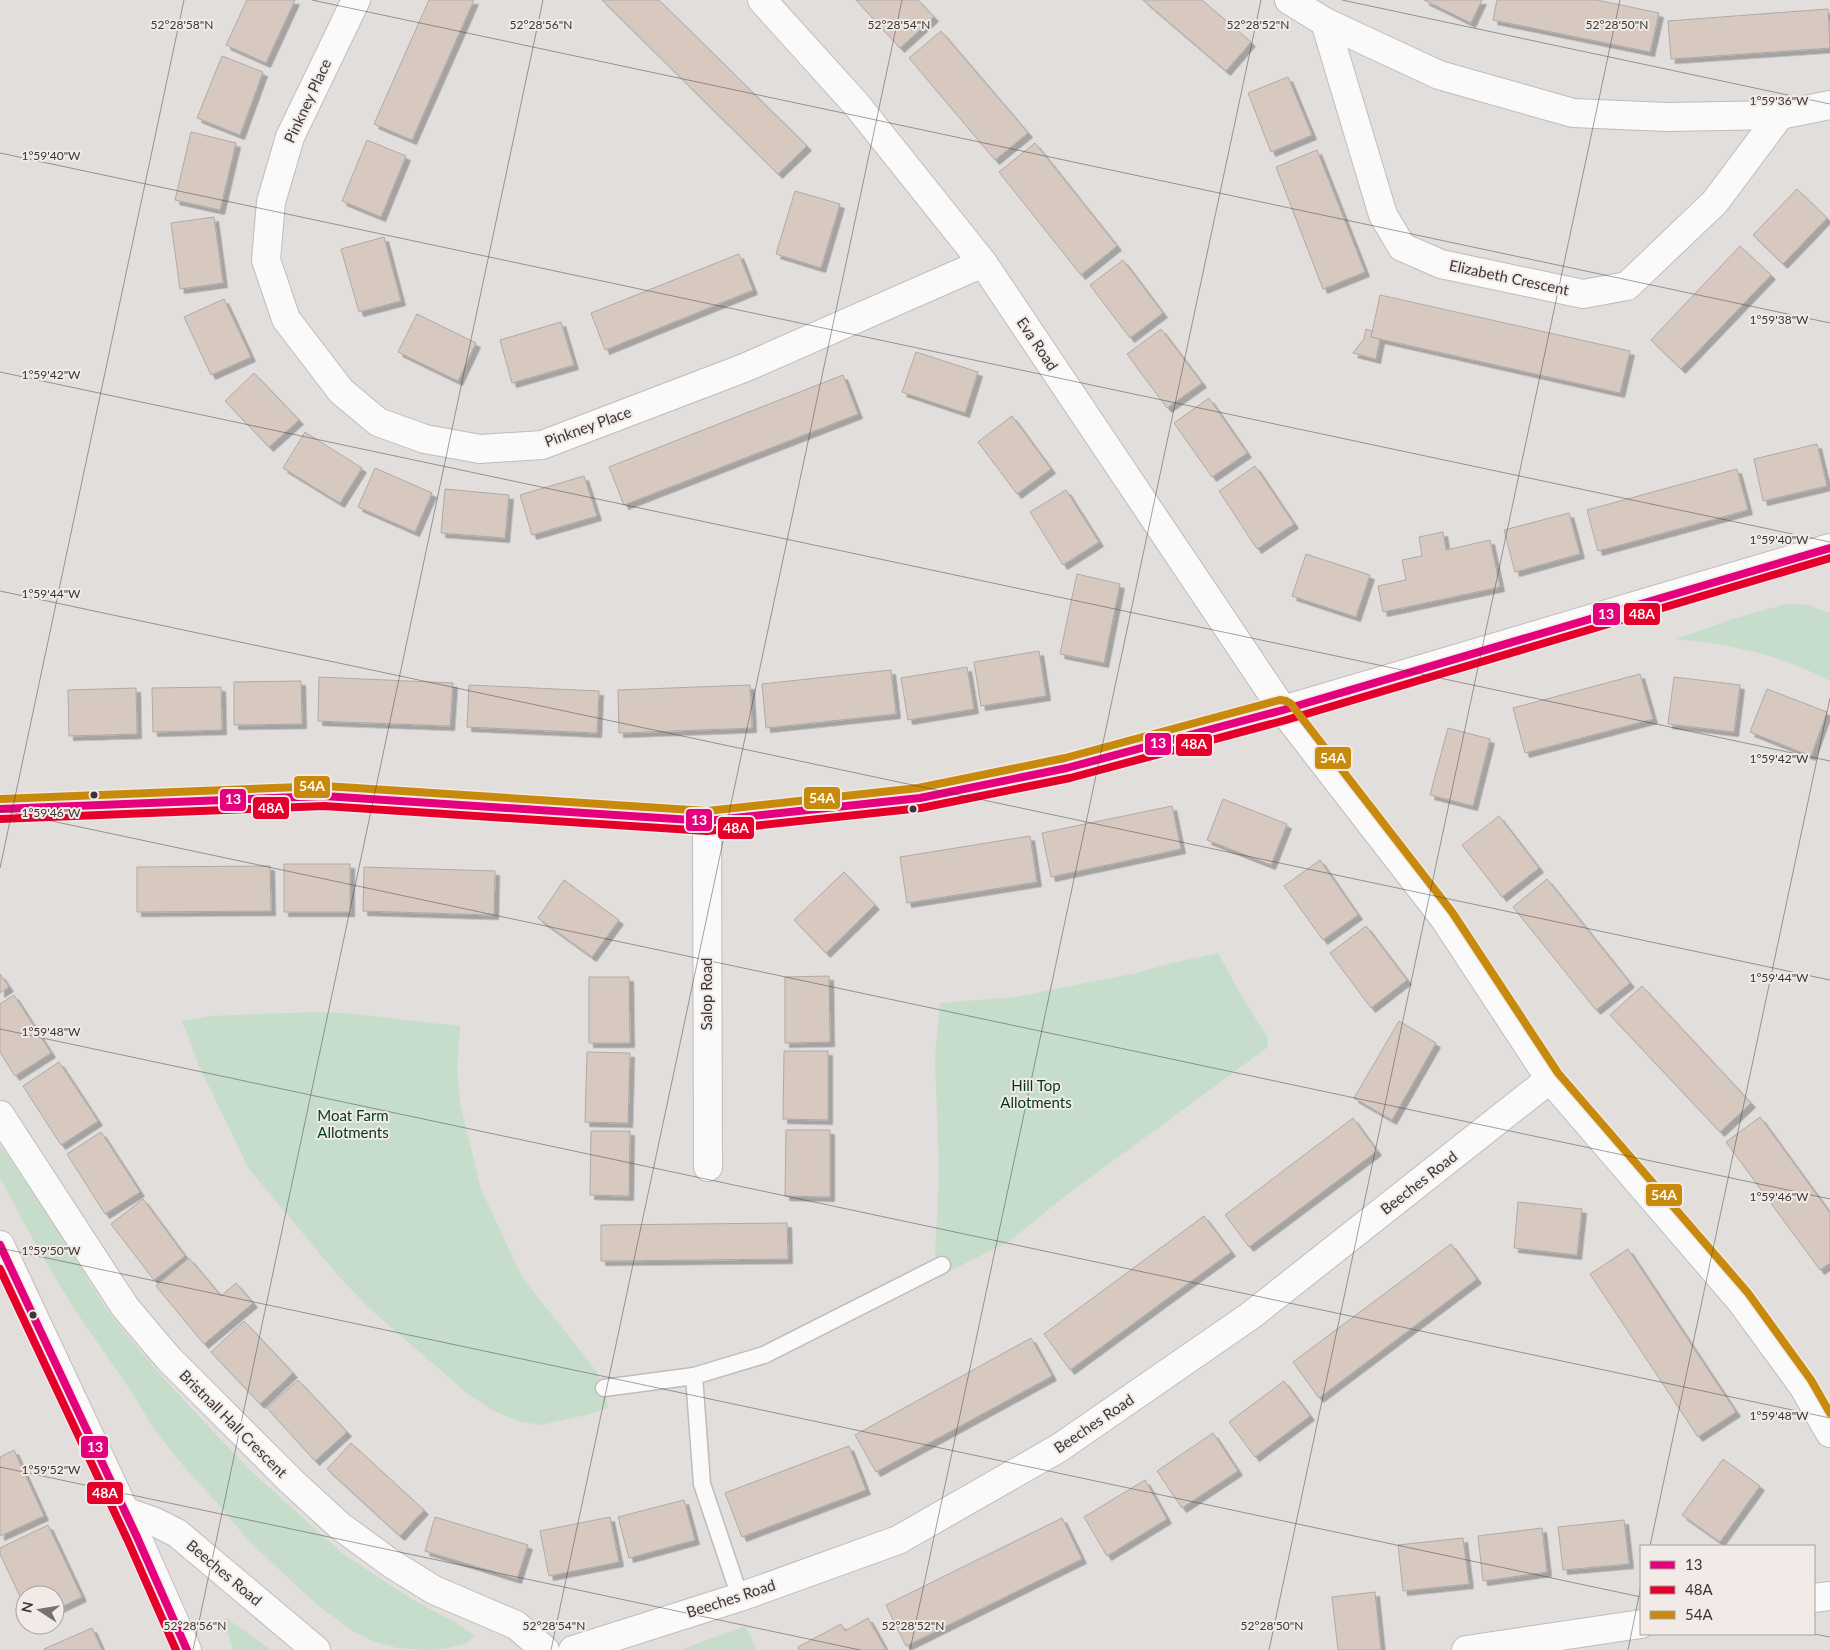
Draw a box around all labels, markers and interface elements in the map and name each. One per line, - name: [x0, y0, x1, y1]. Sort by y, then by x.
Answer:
- text: 52°28'58"N: [151, 17, 213, 32]
- text: 52°28'56"N: [510, 17, 572, 32]
- text: 52°28'54"N: [868, 17, 930, 32]
- text: 52°28'52"N: [1227, 17, 1289, 32]
- text: 52°28'50"N: [1586, 17, 1648, 32]
- street label: Pinkney Place: [280, 56, 334, 146]
- text: 1°59'36"W: [1749, 93, 1809, 108]
- text: 1°59'40"W: [21, 148, 81, 163]
- street label: Elizabeth Crescent: [1448, 256, 1571, 299]
- text: 1°59'38"W: [1749, 312, 1809, 327]
- street label: Eva Road: [1013, 313, 1062, 374]
- text: 1°59'42"W: [21, 367, 81, 382]
- street label: Pinkney Place: [542, 402, 633, 450]
- text: 1°59'40"W: [1749, 532, 1809, 547]
- text: 1°59'44"W: [21, 586, 81, 601]
- line badge: 13: [1592, 602, 1621, 626]
- line badge: 48A: [1623, 602, 1661, 626]
- text: 13: [1598, 605, 1614, 622]
- text: 48A: [1629, 605, 1655, 622]
- line badge: 13: [1144, 732, 1172, 756]
- line badge: 48A: [1175, 733, 1213, 757]
- text: 13: [1150, 734, 1166, 751]
- text: 48A: [1181, 735, 1207, 752]
- line badge: 54A: [1314, 746, 1352, 770]
- text: 54A: [1320, 749, 1346, 766]
- text: 1°59'42"W: [1749, 751, 1809, 766]
- line badge: 54A: [293, 775, 331, 799]
- text: 54A: [299, 777, 325, 794]
- line badge: 54A: [803, 786, 841, 810]
- line badge: 13: [219, 788, 247, 812]
- text: 54A: [809, 789, 835, 806]
- unlabelled marker: [89, 790, 99, 800]
- text: 13: [225, 790, 241, 807]
- line badge: 48A: [252, 796, 290, 820]
- text: 48A: [258, 799, 284, 816]
- unlabelled marker: [908, 804, 918, 814]
- text: 1°59'46"W: [21, 805, 81, 820]
- line badge: 13: [685, 808, 713, 832]
- text: 13: [691, 811, 707, 828]
- line badge: 48A: [717, 816, 755, 840]
- text: 48A: [723, 819, 749, 836]
- street label: Salop Road: [697, 957, 715, 1031]
- text: 1°59'44"W: [1749, 970, 1809, 985]
- text: 1°59'48"W: [21, 1024, 81, 1039]
- park label: Hill Top Allotments: [1000, 1076, 1072, 1111]
- park label: Moat Farm Allotments: [317, 1106, 389, 1141]
- street label: Beeches Road: [1376, 1147, 1460, 1218]
- line badge: 54A: [1645, 1183, 1683, 1207]
- text: 54A: [1651, 1186, 1677, 1203]
- text: 1°59'46"W: [1749, 1189, 1809, 1204]
- text: 1°59'50"W: [21, 1243, 81, 1258]
- unlabelled marker: [28, 1310, 38, 1320]
- street label: Bristnall Hall Crescent: [176, 1366, 292, 1481]
- street label: Beeches Road: [1050, 1390, 1137, 1456]
- text: 1°59'48"W: [1749, 1408, 1809, 1423]
- line badge: 13: [80, 1435, 109, 1459]
- text: 13: [87, 1438, 103, 1455]
- text: 1°59'52"W: [21, 1462, 81, 1477]
- line badge: 48A: [86, 1481, 124, 1505]
- text: 48A: [92, 1484, 118, 1501]
- street label: Beeches Road: [183, 1536, 266, 1609]
- legend: [1640, 1545, 1815, 1635]
- text: 13: [1685, 1555, 1702, 1573]
- street label: Beeches Road: [684, 1575, 777, 1621]
- text: 48A: [1685, 1580, 1713, 1598]
- north arrow: [15, 1585, 65, 1635]
- text: N: [17, 1600, 36, 1614]
- text: 54A: [1685, 1605, 1713, 1623]
- text: 52°28'56"N: [164, 1618, 226, 1633]
- text: 52°28'54"N: [523, 1618, 585, 1633]
- text: 52°28'52"N: [882, 1618, 944, 1633]
- text: 52°28'50"N: [1241, 1618, 1303, 1633]

